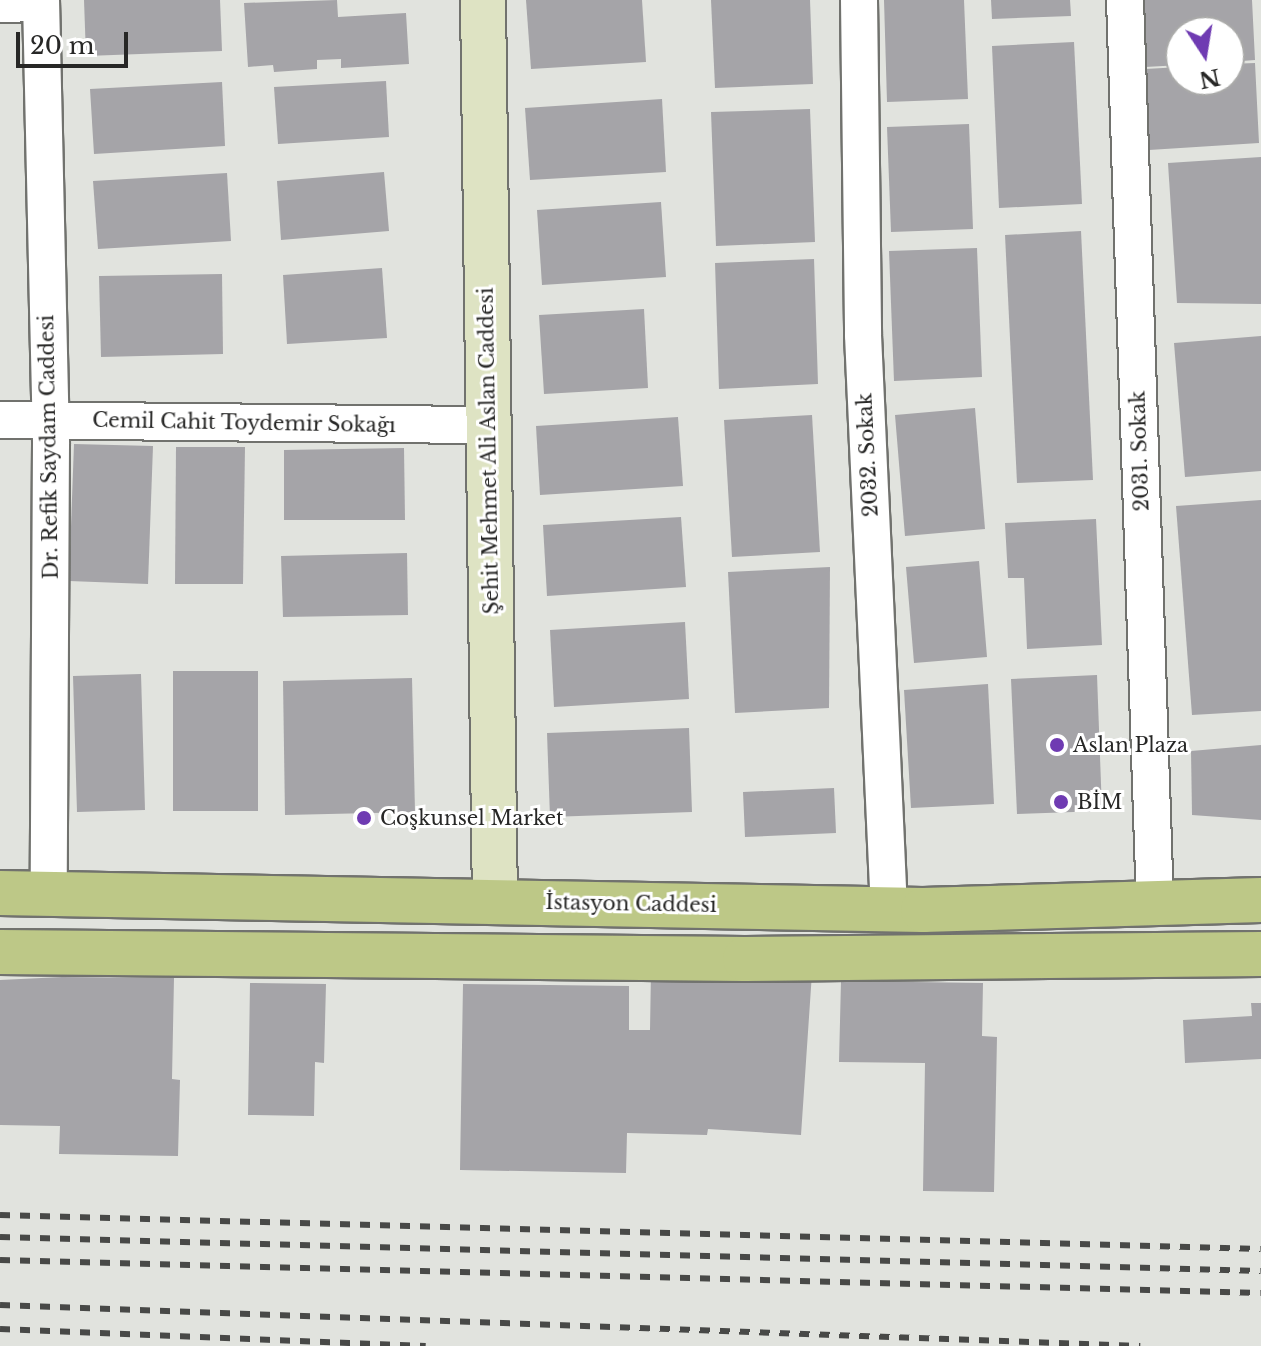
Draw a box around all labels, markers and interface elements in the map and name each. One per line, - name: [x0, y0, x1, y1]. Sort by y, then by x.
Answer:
- scale bar: [20, 16, 132, 66]
- north arrow: [1165, 16, 1245, 96]
- text: 20 m: [30, 31, 95, 60]
- text: N: [1197, 63, 1223, 93]
- street label: Şehit Mehmet Ali Aslan Caddesi: [474, 287, 504, 615]
- street label: Dr. Refik Saydam Caddesi: [35, 314, 63, 580]
- street label: 2031. Sokak: [1126, 390, 1154, 512]
- street label: 2032. Sokak: [853, 392, 883, 518]
- street label: Cemil Cahit Toydemir Sokağı: [91, 408, 397, 438]
- place label: Aslan Plaza: [1073, 733, 1188, 757]
- marker: Aslan Plaza: [1048, 736, 1066, 754]
- place label: BİM: [1077, 790, 1122, 814]
- marker: BİM: [1052, 793, 1070, 811]
- place label: Coşkunsel Market: [380, 806, 563, 830]
- marker: Coşkunsel Market: [355, 809, 373, 827]
- street label: İstasyon Caddesi: [545, 891, 717, 917]

